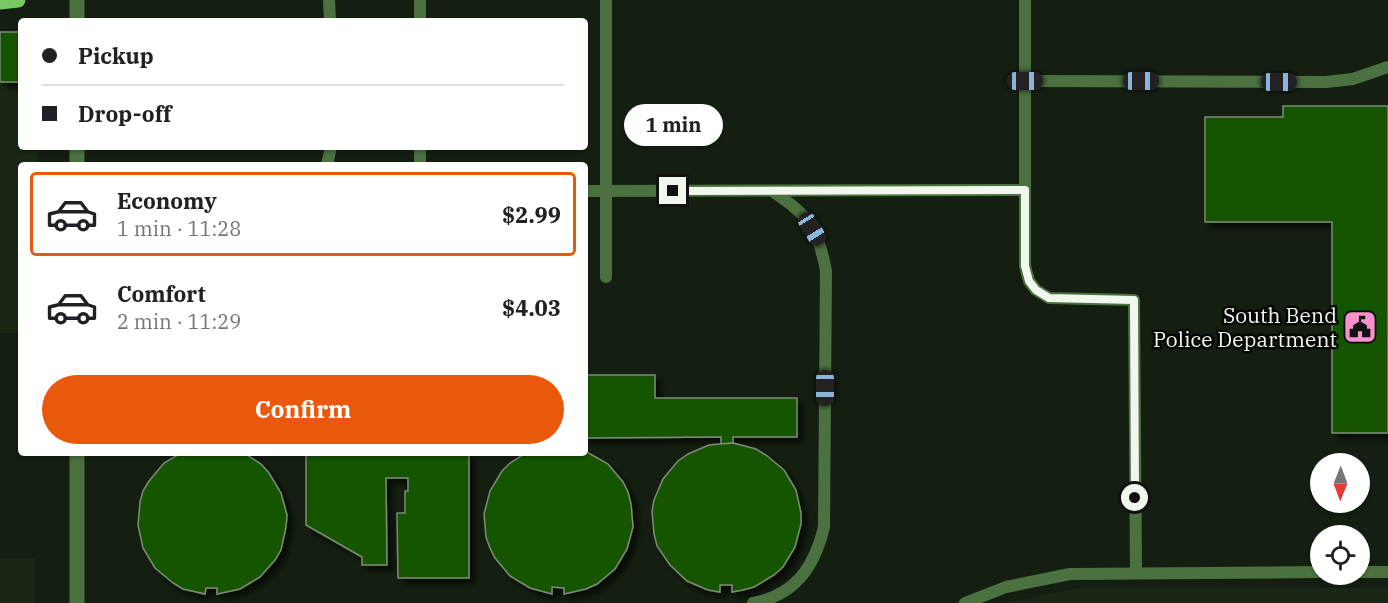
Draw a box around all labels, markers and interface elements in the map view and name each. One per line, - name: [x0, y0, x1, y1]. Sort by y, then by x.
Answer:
- text: Pickup: [78, 41, 154, 70]
- car: [1007, 72, 1043, 90]
- car: [1123, 72, 1159, 90]
- car: [1261, 73, 1297, 91]
- text: Drop-off: [78, 99, 172, 128]
- callout: 1 min: [624, 104, 722, 146]
- text: 1 min: [646, 111, 702, 138]
- route end: [659, 177, 686, 204]
- text: Economy: [117, 186, 217, 215]
- icon: car: [45, 187, 99, 241]
- text: $2.99: [502, 200, 561, 229]
- car: [795, 209, 829, 249]
- text: 1 min · 11:28: [117, 215, 241, 242]
- text: Comfort: [117, 279, 206, 308]
- icon: car: [45, 280, 99, 334]
- text: $4.03: [502, 293, 561, 322]
- place label: South Bend Police Department: [1153, 301, 1337, 353]
- text: 2 min · 11:29: [117, 308, 241, 335]
- public building icon: South Bend Police Department: [1342, 309, 1378, 345]
- car: [816, 370, 834, 406]
- button: Confirm: [42, 375, 564, 444]
- north arrow: [1310, 453, 1370, 513]
- map controls: [1310, 453, 1370, 585]
- route start: [1121, 484, 1148, 511]
- button: locate: [1310, 525, 1370, 585]

